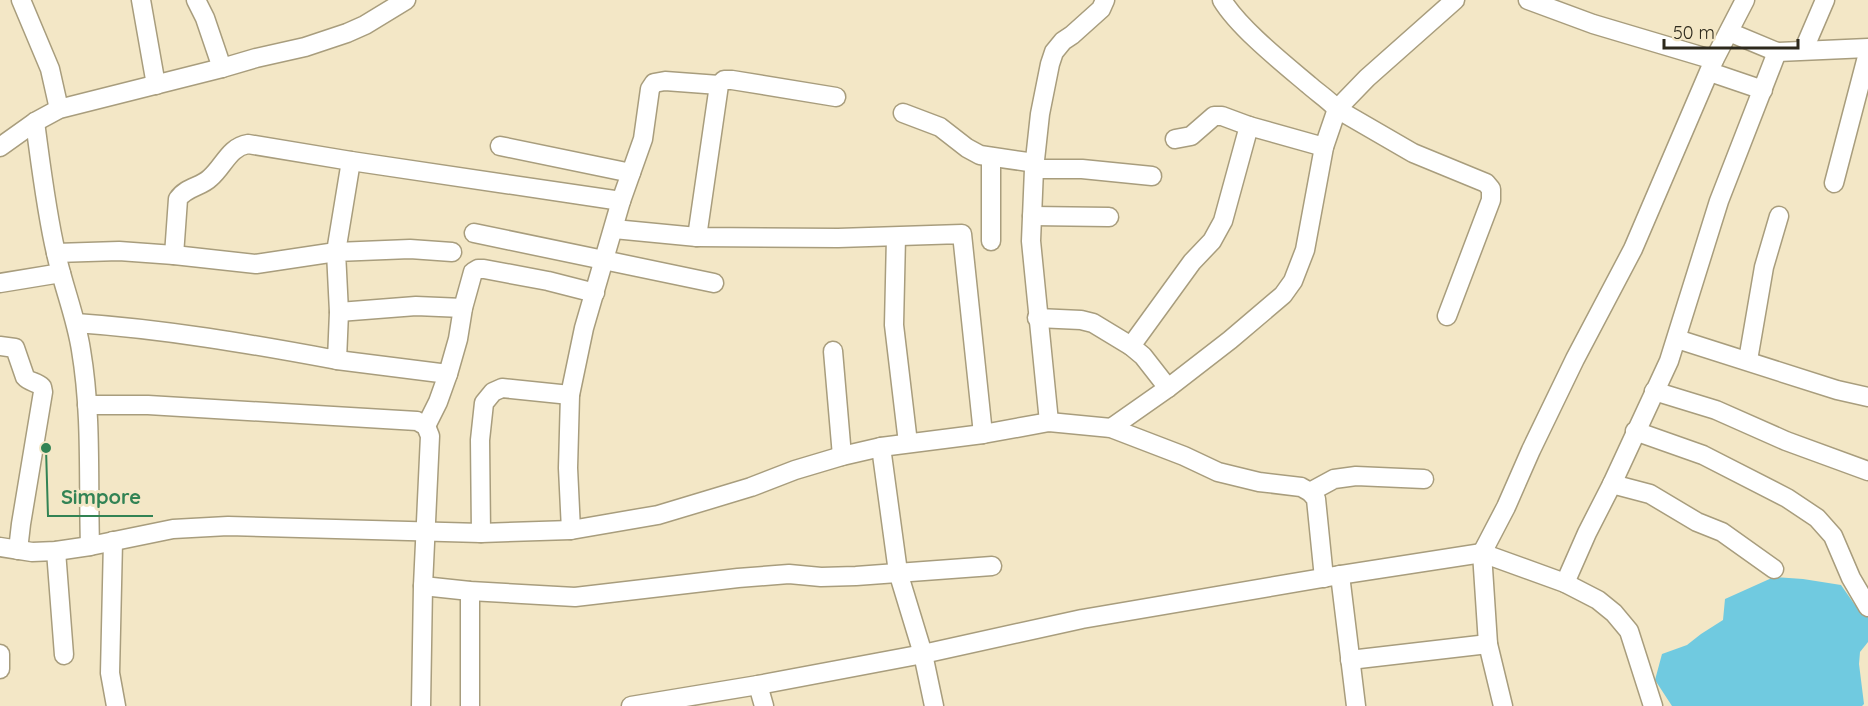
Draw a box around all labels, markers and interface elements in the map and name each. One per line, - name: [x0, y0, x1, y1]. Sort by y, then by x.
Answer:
- scale bar: [1664, 12, 1798, 50]
- text: 50 m: [1673, 21, 1715, 44]
- callout: Simpore: [48, 478, 153, 516]
- text: Simpore: [61, 484, 141, 509]

